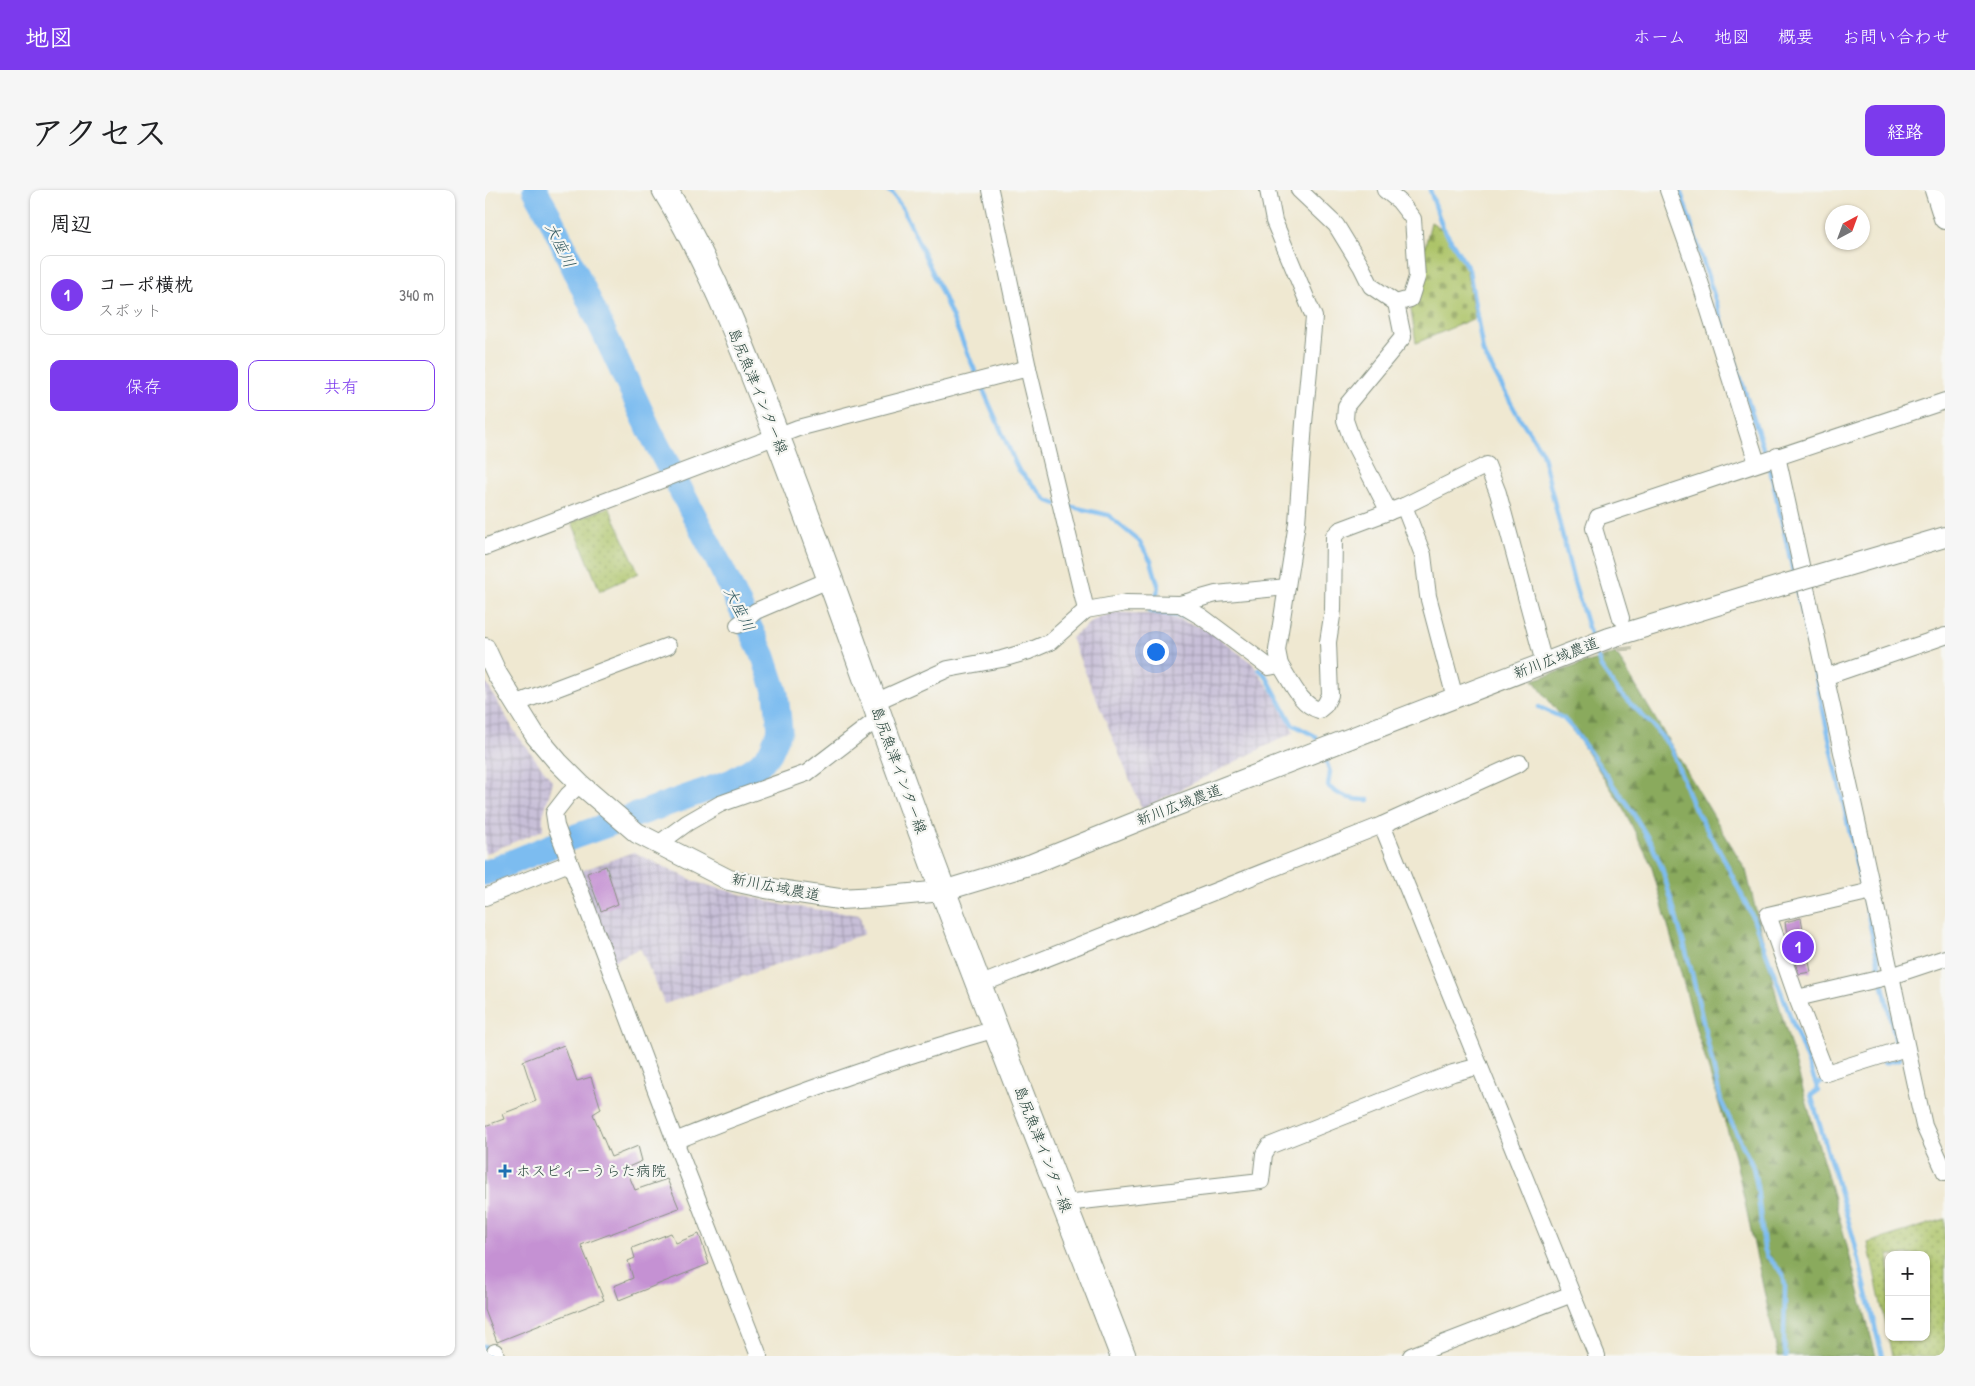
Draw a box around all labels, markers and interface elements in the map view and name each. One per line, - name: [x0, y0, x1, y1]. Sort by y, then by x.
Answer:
- text: 地図: [25, 21, 73, 53]
- text: ホーム: [1633, 24, 1686, 49]
- text: 地図: [1714, 24, 1750, 49]
- text: 概要: [1778, 24, 1814, 49]
- text: お問い合わせ: [1842, 24, 1950, 49]
- button: 経路: [1865, 105, 1945, 156]
- text: アクセス: [30, 109, 168, 156]
- north arrow: [1825, 205, 1870, 250]
- text: 周辺: [50, 209, 92, 238]
- water label: 大座川: [541, 219, 581, 271]
- text: コーポ横枕: [98, 271, 193, 297]
- text: 1: [64, 284, 70, 306]
- text: 340 m: [399, 284, 434, 306]
- text: スポット: [98, 299, 162, 321]
- street label: 島尻魚津インター線: [724, 325, 793, 457]
- button: 保存: [50, 360, 238, 411]
- button: 共有: [248, 360, 435, 411]
- water label: 大座川: [719, 583, 761, 635]
- street label: 新川広域農道: [1510, 632, 1602, 683]
- your location: [1143, 639, 1169, 665]
- street label: 島尻魚津インター線: [867, 703, 932, 837]
- street label: 新川広域農道: [1133, 779, 1225, 830]
- street label: 新川広域農道: [730, 868, 822, 905]
- pin: 1: [1782, 928, 1814, 966]
- street label: 島尻魚津インター線: [1010, 1082, 1077, 1215]
- place label: ホスピィーうらた病院: [516, 1160, 666, 1181]
- marker: ホスピィーうらた病院: [498, 1164, 512, 1178]
- map controls: [1885, 1251, 1930, 1341]
- button: +: [1885, 1251, 1930, 1296]
- button: −: [1885, 1296, 1930, 1341]

